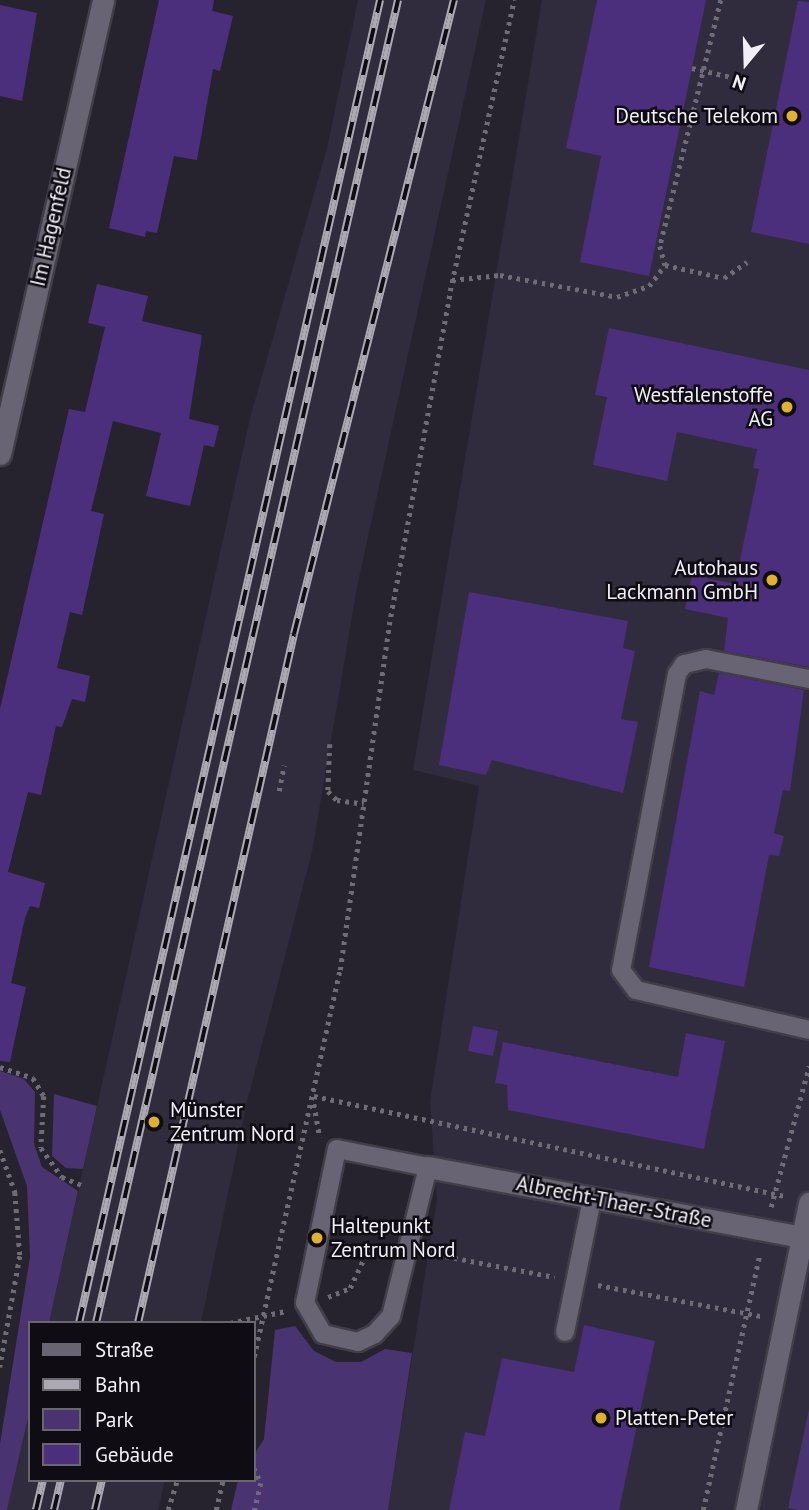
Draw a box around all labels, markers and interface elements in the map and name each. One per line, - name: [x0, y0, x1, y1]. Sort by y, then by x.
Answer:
- north arrow: [711, 28, 781, 98]
- text: N: [729, 69, 749, 96]
- place label: Deutsche Telekom: [615, 103, 778, 129]
- marker: Deutsche Telekom: [784, 108, 800, 124]
- street label: Im Hagenfeld: [25, 165, 77, 289]
- place label: Westfalenstoffe AG: [634, 382, 773, 432]
- marker: Westfalenstoffe AG: [779, 399, 795, 415]
- place label: Autohaus Lackmann GmbH: [606, 555, 758, 605]
- marker: Autohaus Lackmann GmbH: [764, 572, 780, 588]
- place label: Münster Zentrum Nord: [170, 1097, 295, 1147]
- marker: Münster Zentrum Nord: [144, 1112, 164, 1132]
- street label: Albrecht-Thaer-Straße: [514, 1171, 714, 1233]
- place label: Haltepunkt Zentrum Nord: [331, 1213, 456, 1263]
- marker: Haltepunkt Zentrum Nord: [309, 1230, 325, 1246]
- legend: [28, 1321, 256, 1482]
- text: Straße: [95, 1336, 154, 1363]
- text: Bahn: [95, 1371, 141, 1398]
- place label: Platten-Peter: [615, 1405, 733, 1431]
- text: Park: [95, 1406, 134, 1433]
- marker: Platten-Peter: [593, 1410, 609, 1426]
- text: Gebäude: [95, 1441, 174, 1468]

